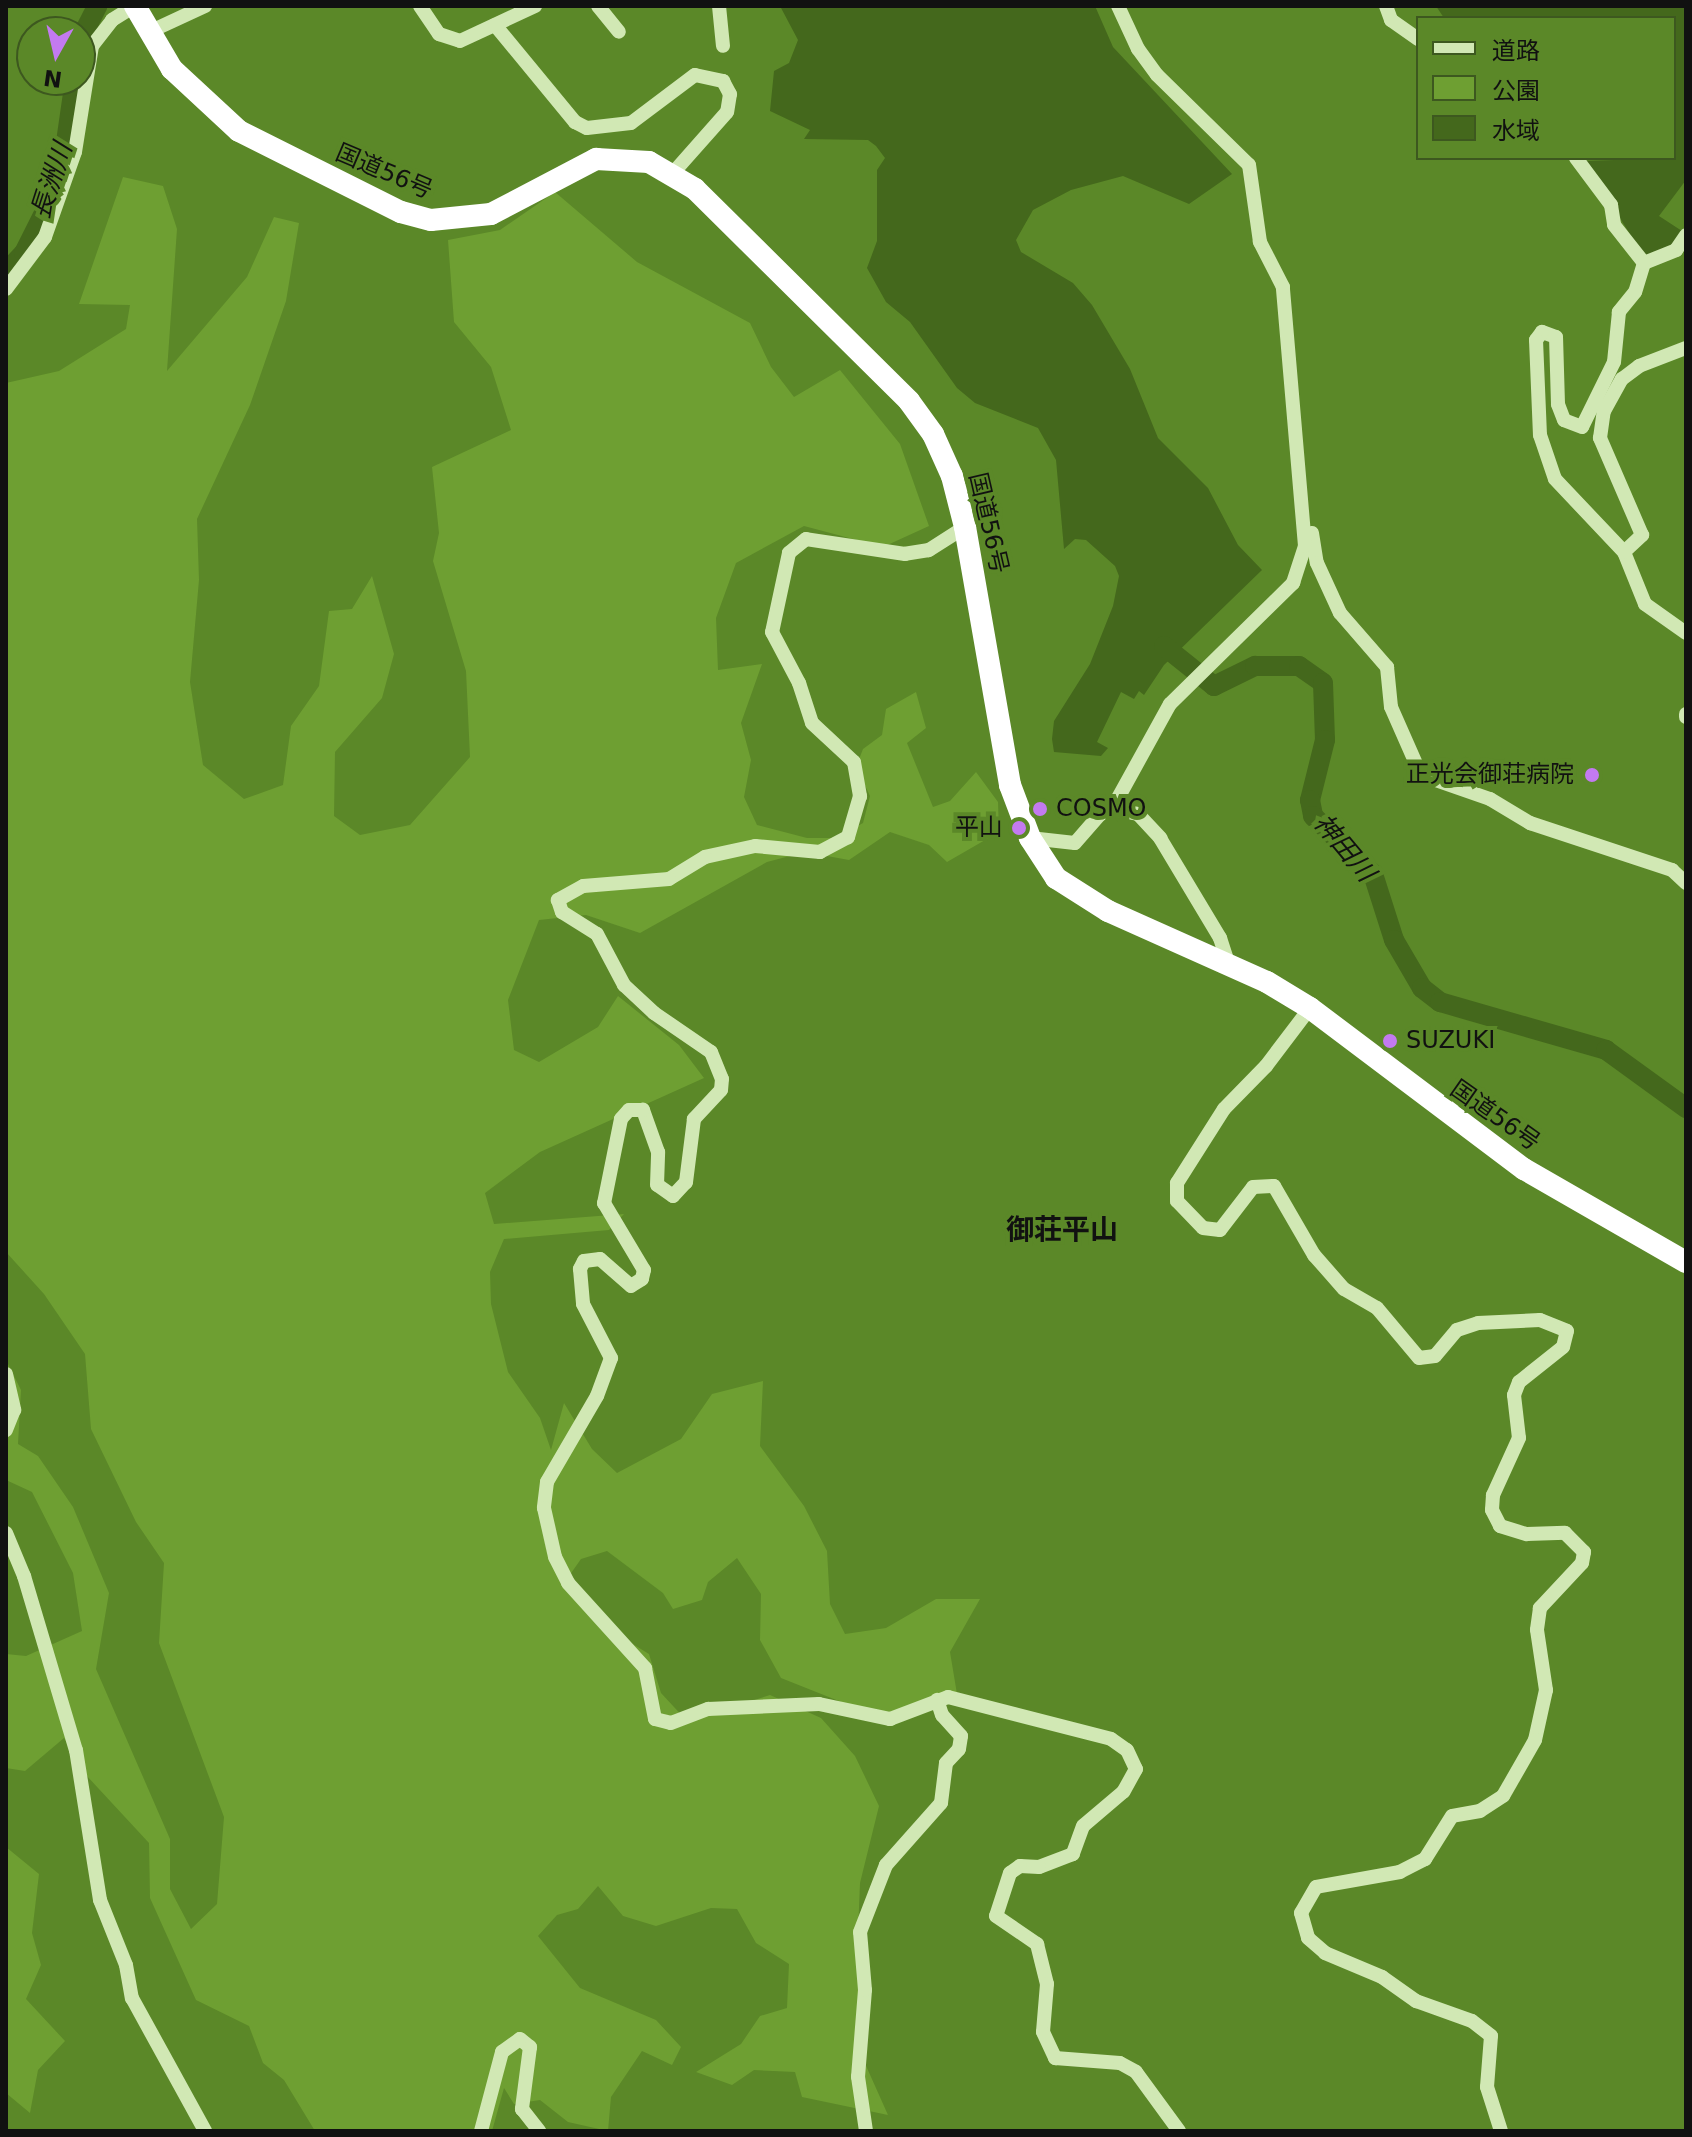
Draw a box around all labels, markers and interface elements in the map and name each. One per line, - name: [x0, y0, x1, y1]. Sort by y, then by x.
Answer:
- north arrow: [16, 16, 96, 96]
- legend: [1416, 16, 1676, 160]
- text: 道路: [1492, 37, 1540, 65]
- text: N: [42, 65, 64, 92]
- text: 公園: [1492, 77, 1540, 105]
- text: 水域: [1492, 117, 1540, 145]
- water label: 長洲川: [25, 139, 79, 223]
- street label: 国道56号: [331, 139, 437, 205]
- street label: 国道56号: [962, 470, 1014, 576]
- place label: 正光会御荘病院: [1406, 761, 1574, 789]
- marker: 正光会御荘病院: [1581, 764, 1603, 786]
- place label: COSMO: [1056, 795, 1146, 823]
- marker: COSMO: [1031, 800, 1049, 818]
- water label: 神田川: [1307, 808, 1381, 888]
- place label: 平山: [955, 814, 1003, 842]
- marker: 平山: [1010, 819, 1028, 837]
- place label: SUZUKI: [1406, 1027, 1495, 1055]
- marker: SUZUKI: [1381, 1032, 1399, 1050]
- street label: 国道56号: [1445, 1075, 1545, 1157]
- district label: 御荘平山: [1006, 1213, 1118, 1247]

